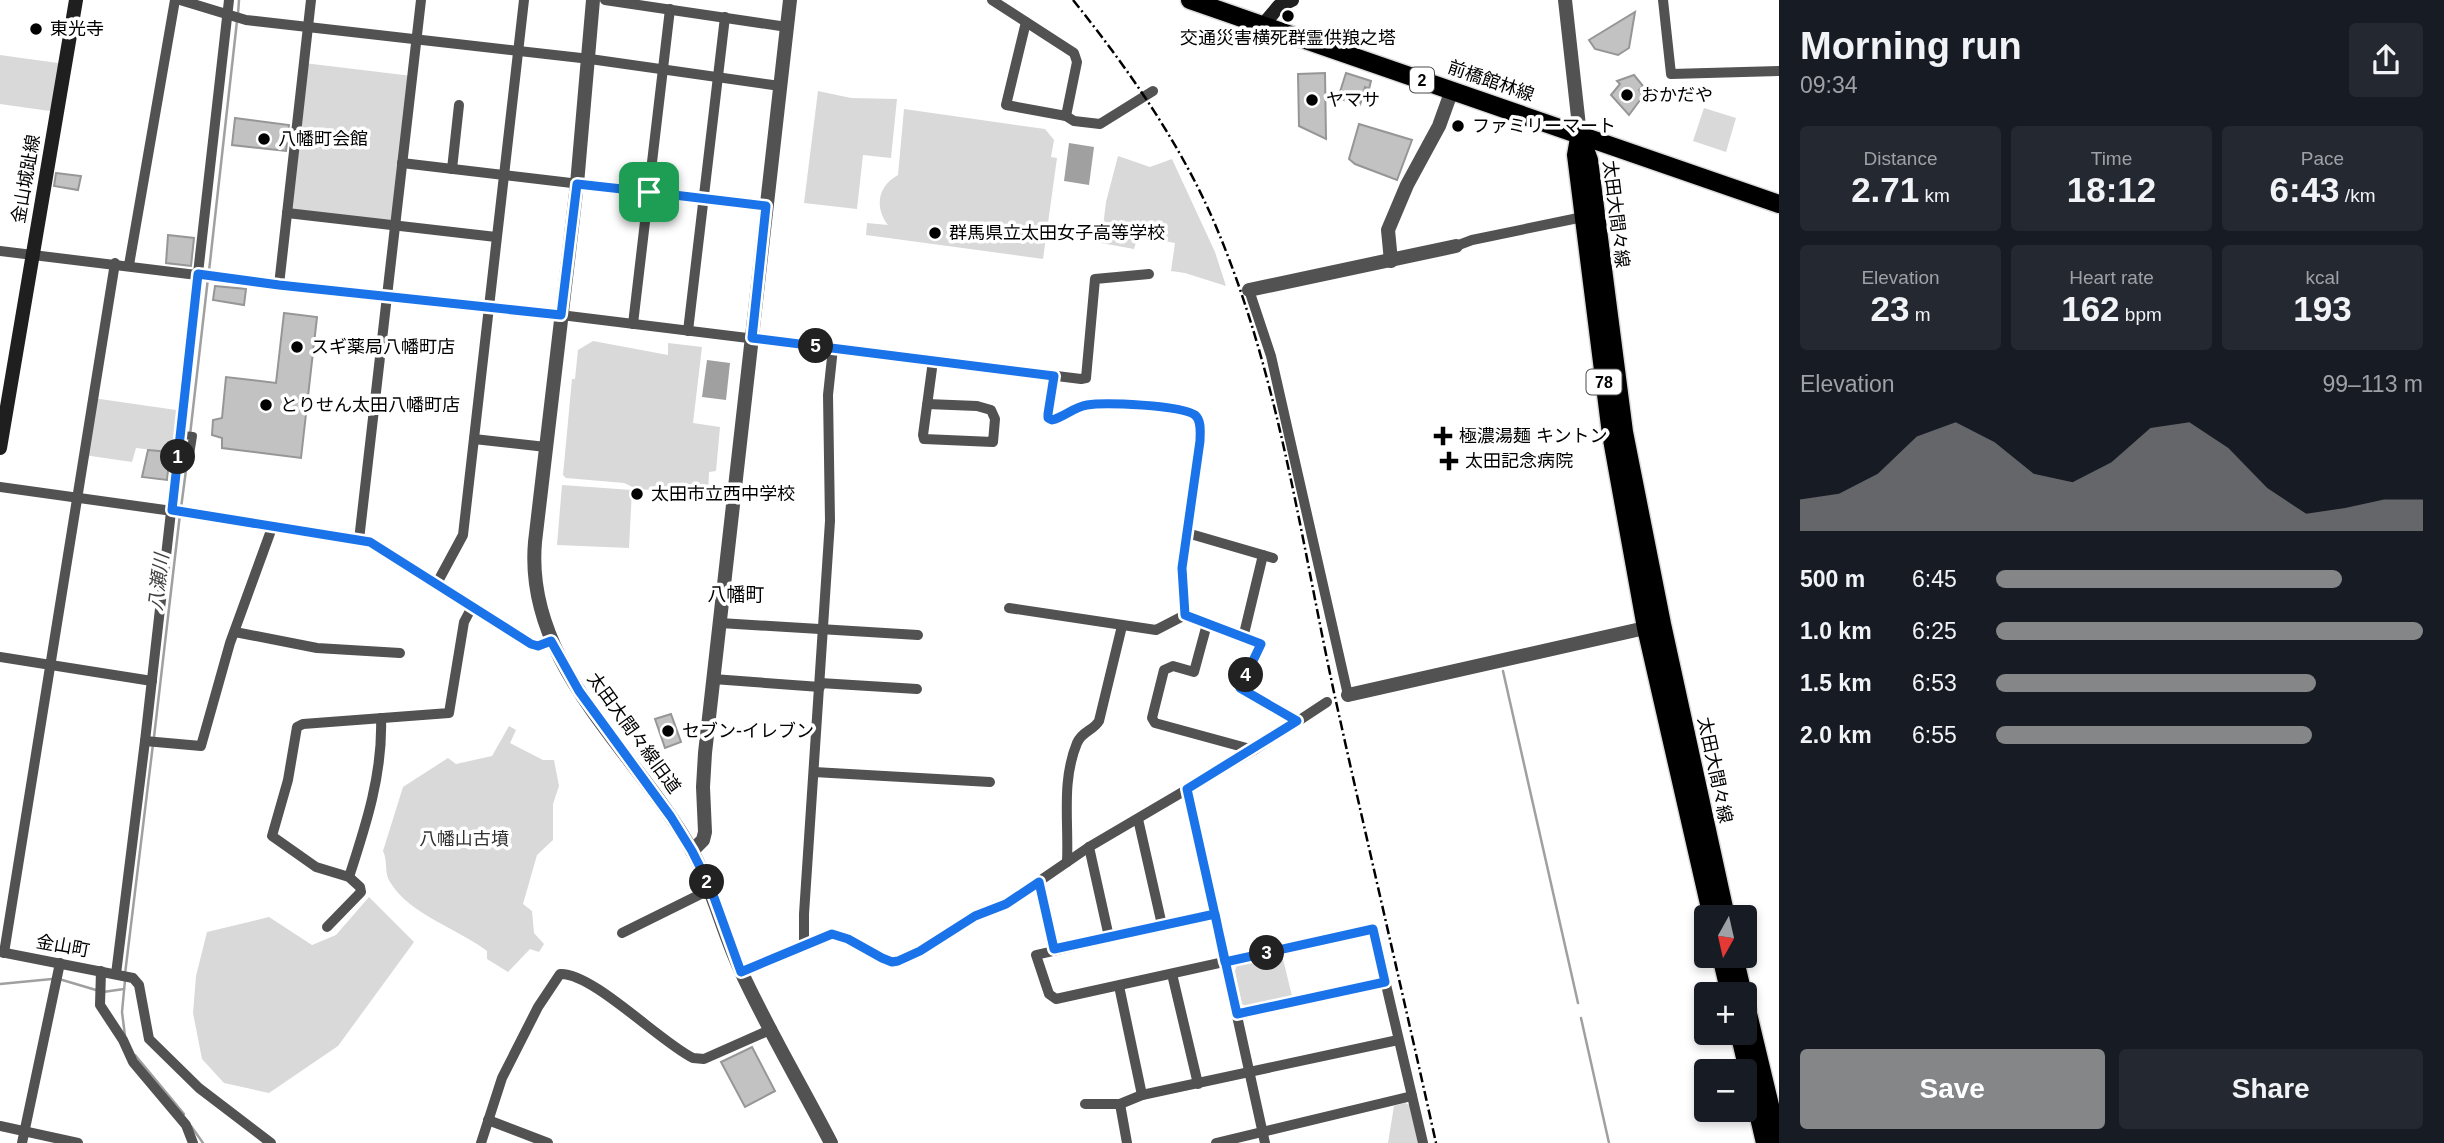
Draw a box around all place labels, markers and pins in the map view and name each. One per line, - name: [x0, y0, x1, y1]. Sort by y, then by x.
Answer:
- marker: 交通災害横死群霊供羪之塔: [1280, 8, 1296, 24]
- place label: 東光寺: [50, 19, 104, 39]
- marker: 東光寺: [28, 21, 44, 37]
- place label: 交通災害横死群霊供羪之塔: [1180, 28, 1396, 48]
- place label: おかだや: [1641, 85, 1713, 105]
- marker: おかだや: [1619, 87, 1635, 103]
- place label: ヤマサ: [1326, 90, 1380, 110]
- marker: ヤマサ: [1304, 92, 1320, 108]
- place label: ファミリーマート: [1472, 116, 1616, 136]
- marker: ファミリーマート: [1450, 118, 1466, 134]
- place label: 八幡町会館: [278, 129, 368, 149]
- marker: 八幡町会館: [256, 131, 272, 147]
- pin: [619, 162, 679, 222]
- place label: 群馬県立太田女子高等学校: [949, 223, 1165, 243]
- marker: 群馬県立太田女子高等学校: [927, 225, 943, 241]
- pin: 5: [798, 328, 834, 364]
- place label: スギ薬局八幡町店: [311, 337, 455, 357]
- marker: スギ薬局八幡町店: [289, 339, 305, 355]
- place label: とりせん太田八幡町店: [280, 395, 460, 415]
- marker: とりせん太田八幡町店: [258, 397, 274, 413]
- marker: 極濃湯麺 キントン: [1433, 426, 1453, 446]
- place label: 極濃湯麺 キントン: [1459, 426, 1607, 446]
- pin: 1: [160, 440, 196, 475]
- marker: 太田記念病院: [1439, 451, 1459, 471]
- place label: 太田記念病院: [1465, 451, 1573, 471]
- place label: 太田市立西中学校: [651, 484, 795, 504]
- marker: 太田市立西中学校: [629, 486, 645, 502]
- pin: 4: [1228, 658, 1264, 692]
- place label: セブン-イレブン: [682, 721, 814, 741]
- marker: セブン-イレブン: [660, 723, 676, 739]
- pin: 2: [690, 864, 724, 900]
- pin: 3: [1250, 936, 1284, 970]

